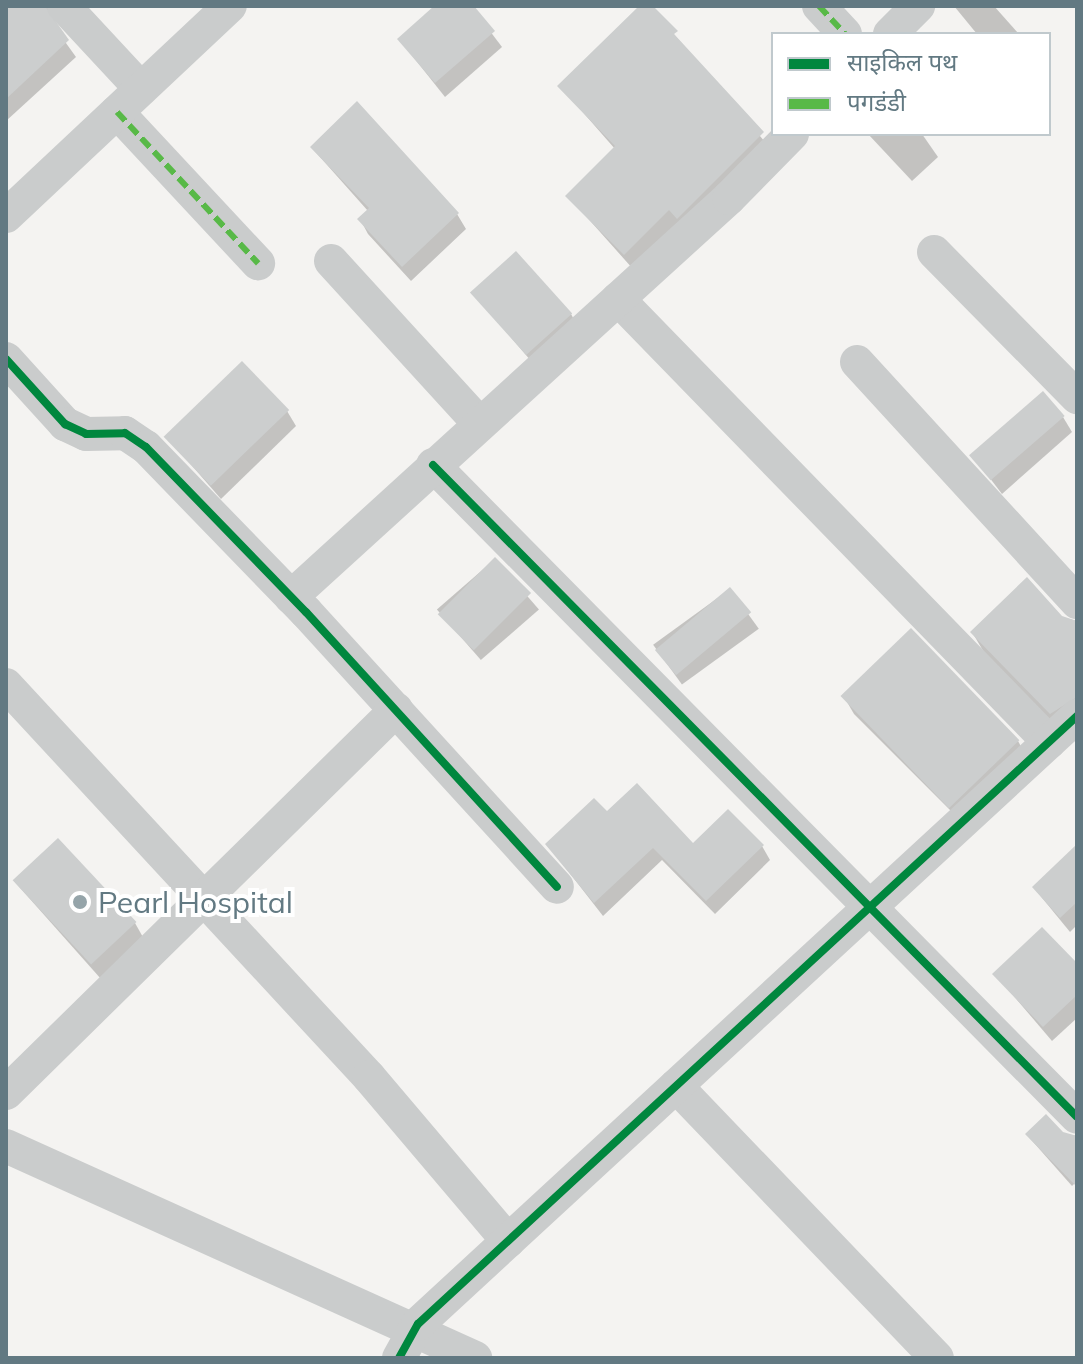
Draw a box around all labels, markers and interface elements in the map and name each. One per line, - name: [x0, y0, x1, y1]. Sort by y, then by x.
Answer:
- legend: [771, 32, 1051, 136]
- text: साइकिल पथ: [847, 47, 957, 77]
- text: पगडंडी: [847, 87, 906, 117]
- place label: Pearl Hospital: [98, 884, 293, 920]
- marker: Pearl Hospital: [69, 891, 91, 913]

